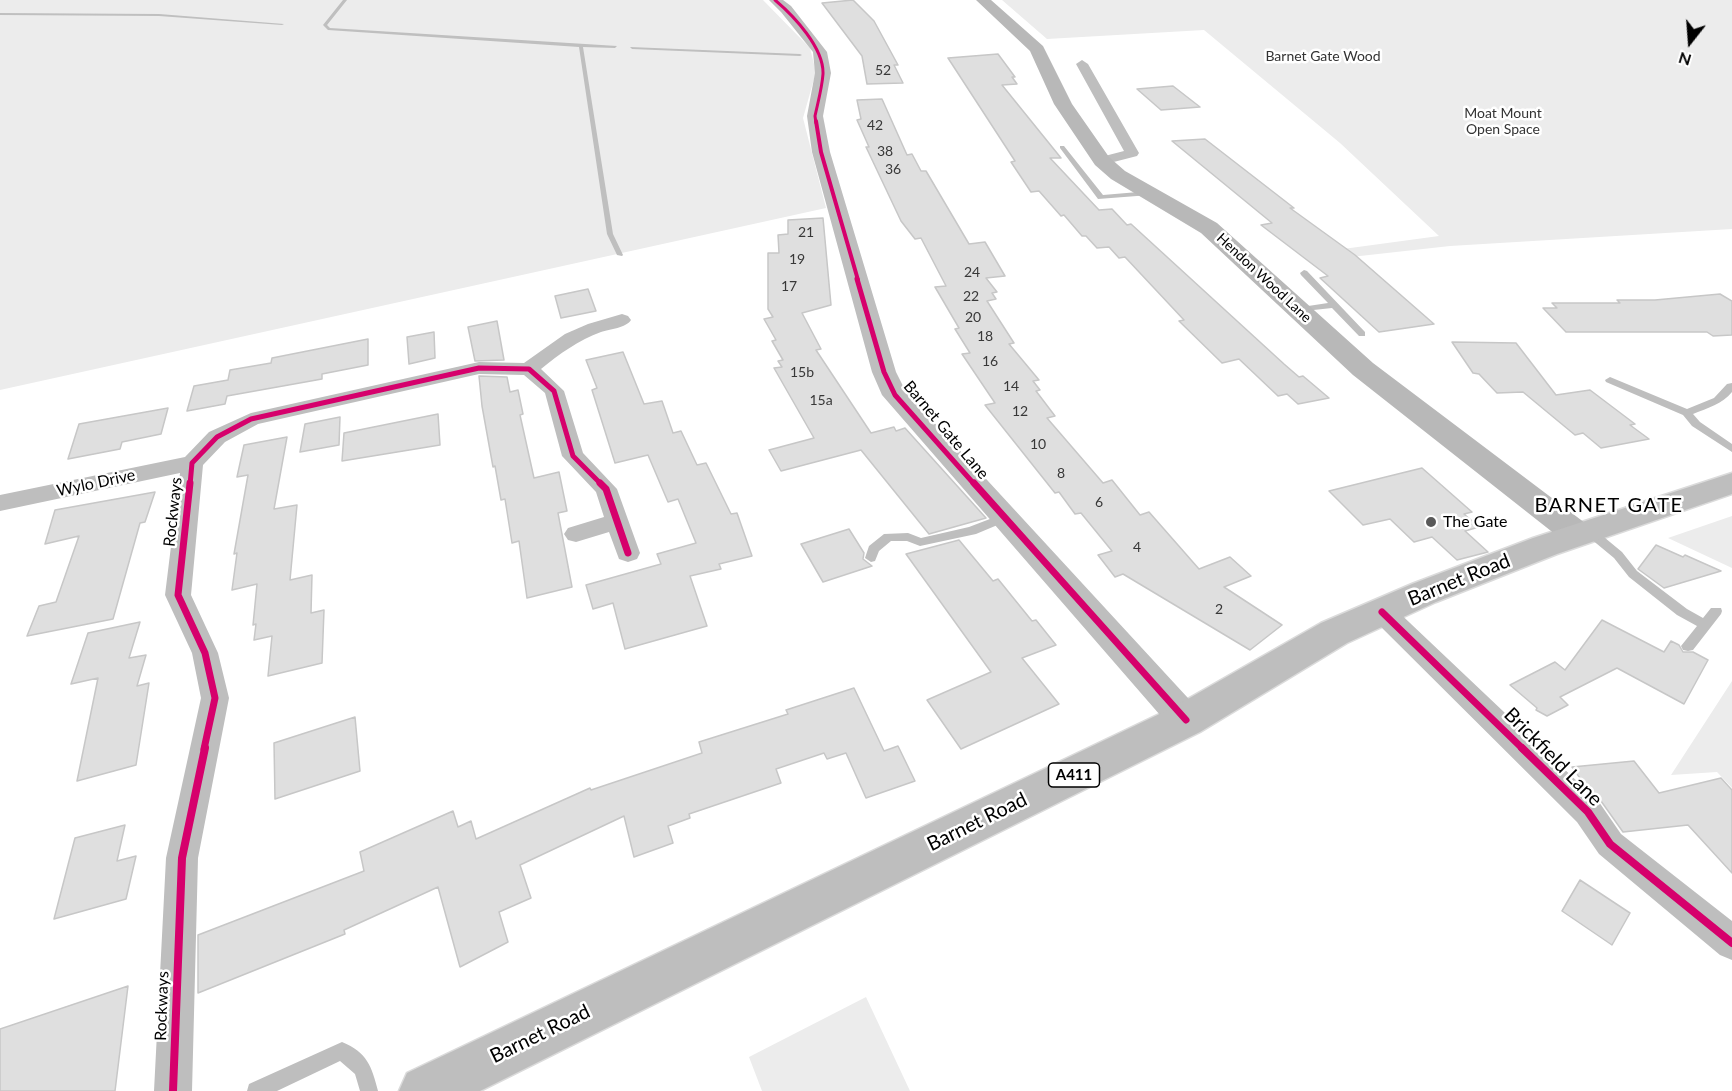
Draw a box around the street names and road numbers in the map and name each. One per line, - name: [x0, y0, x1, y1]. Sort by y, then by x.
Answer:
- street label: Hendon Wood Lane: [1213, 230, 1315, 326]
- street label: Barnet Gate Lane: [899, 377, 993, 483]
- street label: Wylo Drive: [55, 465, 137, 501]
- street label: Rockways: [160, 476, 186, 548]
- street label: Barnet Road: [1404, 549, 1514, 611]
- street label: Brickfield Lane: [1499, 703, 1607, 811]
- road number: A411: [1048, 763, 1100, 787]
- street label: Barnet Road: [923, 787, 1031, 857]
- street label: Rockways: [151, 971, 173, 1041]
- street label: Barnet Road: [486, 999, 594, 1069]

